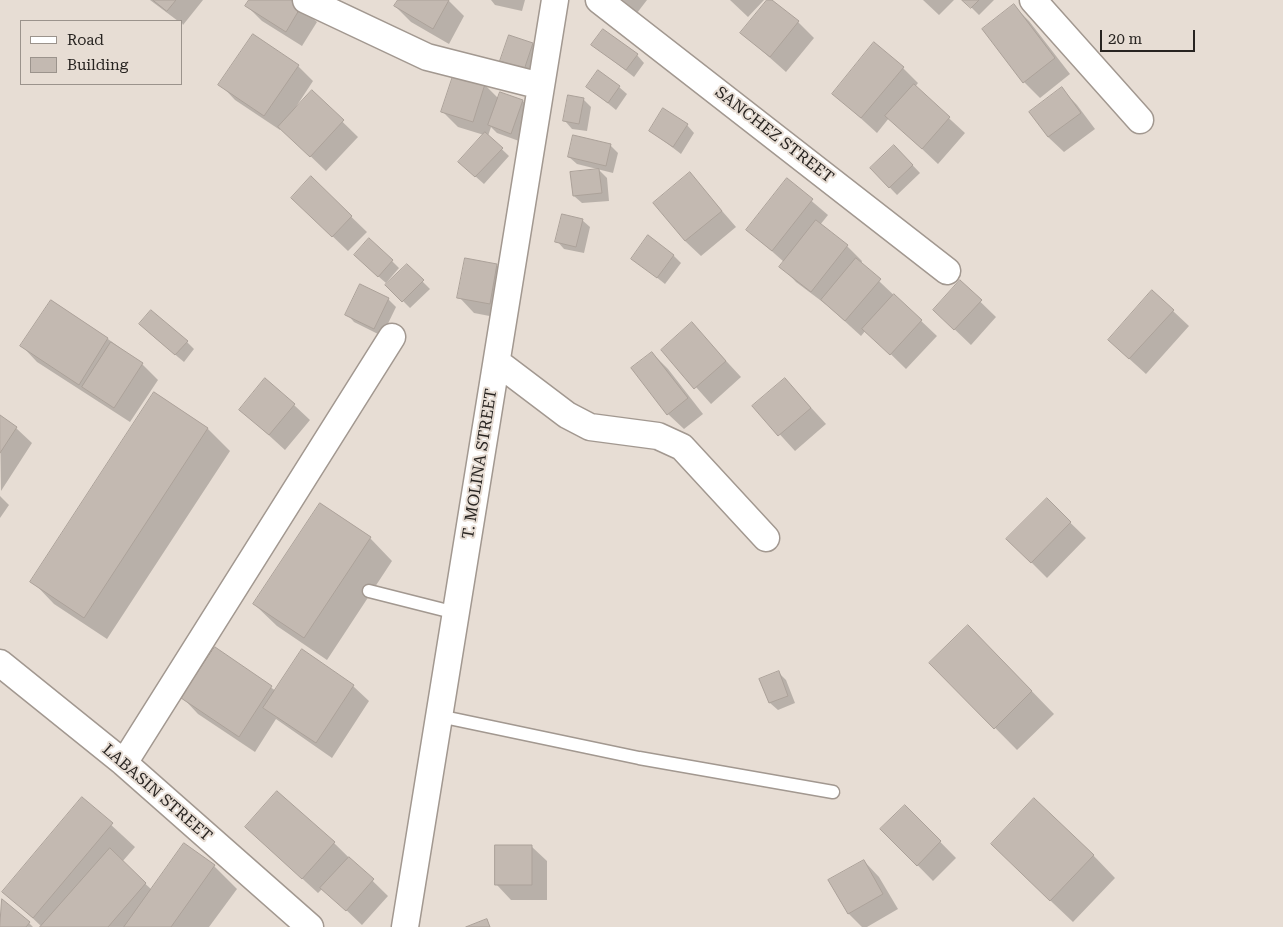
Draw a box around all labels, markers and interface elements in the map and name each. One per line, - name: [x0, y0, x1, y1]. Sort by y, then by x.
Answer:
- legend: [20, 20, 182, 85]
- scale bar: [1103, 20, 1198, 52]
- text: 20 m: [1108, 30, 1142, 48]
- text: Road: [67, 31, 104, 49]
- text: Building: [67, 56, 128, 74]
- street label: SANCHEZ STREET: [711, 83, 837, 187]
- street label: T. MOLINA STREET: [459, 387, 501, 541]
- street label: LABASIN STREET: [98, 740, 216, 846]

